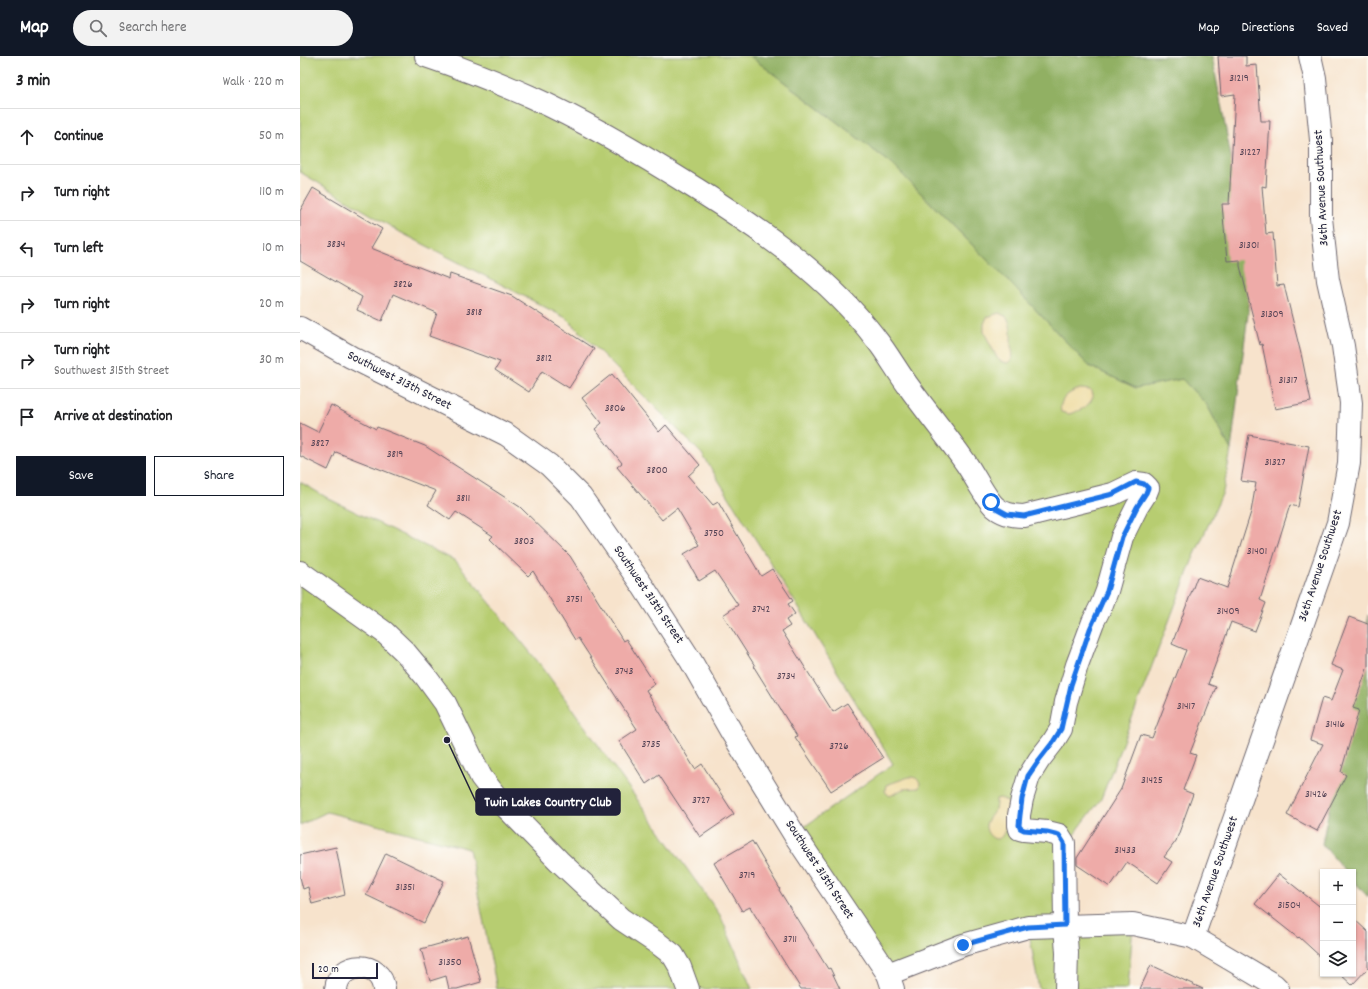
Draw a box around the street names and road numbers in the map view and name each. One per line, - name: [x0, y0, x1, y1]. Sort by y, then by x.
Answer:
- street label: 36th Avenue Southwest: [1309, 129, 1335, 247]
- street label: Southwest 313th Street: [343, 346, 455, 416]
- street label: 36th Avenue Southwest: [1294, 507, 1348, 624]
- street label: Southwest 313th Street: [608, 542, 688, 648]
- street label: 36th Avenue Southwest: [1188, 814, 1244, 930]
- street label: Southwest 313th Street: [780, 817, 858, 924]

